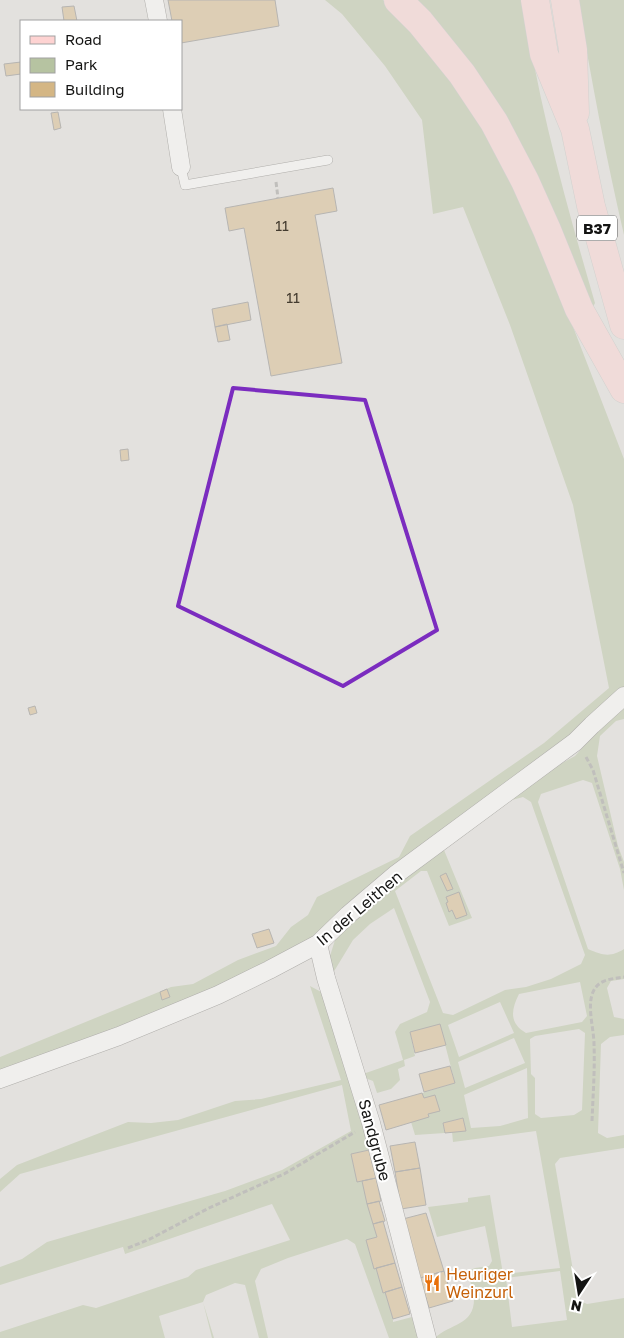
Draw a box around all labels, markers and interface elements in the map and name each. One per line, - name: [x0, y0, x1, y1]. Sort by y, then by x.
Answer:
- legend: [20, 20, 182, 110]
- text: Road: [65, 30, 102, 48]
- text: Park: [65, 55, 98, 73]
- text: Building: [65, 80, 125, 98]
- road number: B37: [577, 216, 617, 240]
- house number: 11: [275, 217, 289, 234]
- house number: 11: [286, 289, 300, 306]
- street label: In der Leithen: [312, 866, 406, 950]
- street label: Sandgrube: [354, 1097, 396, 1183]
- place label: Heuriger Weinzurl: [446, 1264, 513, 1302]
- north arrow: [554, 1268, 604, 1318]
- restaurant icon: Heuriger Weinzurl: [422, 1273, 442, 1293]
- text: N: [569, 1297, 583, 1316]

